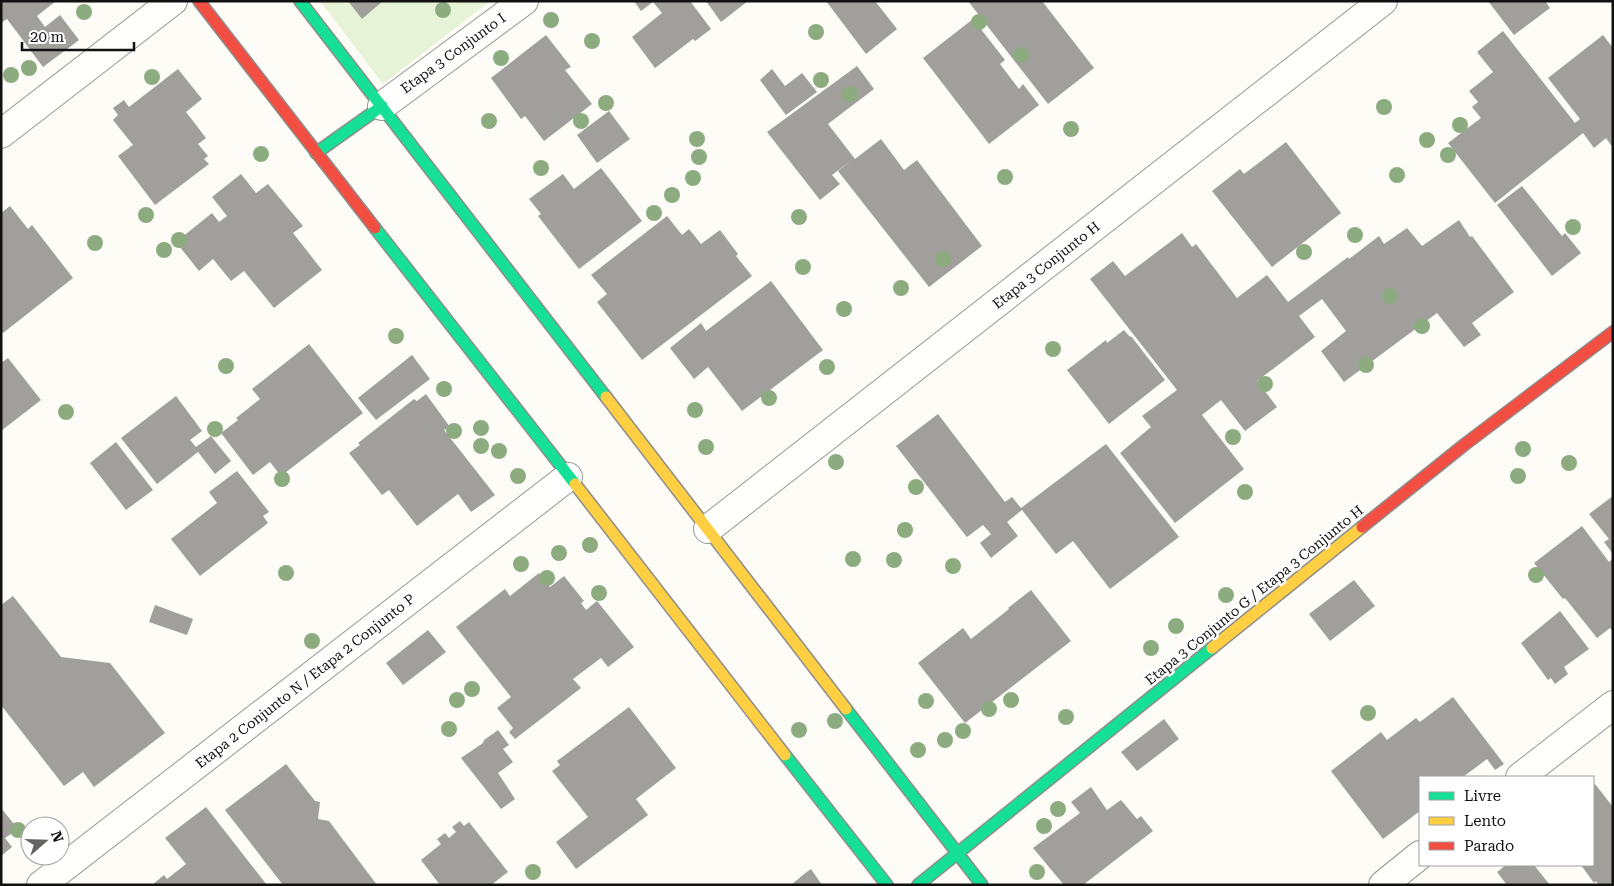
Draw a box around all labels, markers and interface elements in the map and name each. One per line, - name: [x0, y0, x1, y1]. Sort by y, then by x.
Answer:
- street label: Etapa 3 Conjunto I: [398, 10, 508, 96]
- scale bar: [22, 20, 135, 52]
- text: 20 m: [30, 28, 65, 46]
- street label: Etapa 3 Conjunto H: [989, 218, 1103, 312]
- street label: Etapa 3 Conjunto G / Etapa 3 Conjunto H: [1142, 502, 1366, 688]
- street label: Etapa 2 Conjunto N / Etapa 2 Conjunto P: [192, 591, 418, 771]
- legend: [1419, 776, 1594, 866]
- text: Livre: [1464, 787, 1501, 805]
- text: Lento: [1464, 812, 1506, 830]
- north arrow: [20, 816, 70, 866]
- text: N: [48, 829, 67, 845]
- text: Parado: [1464, 837, 1514, 855]

